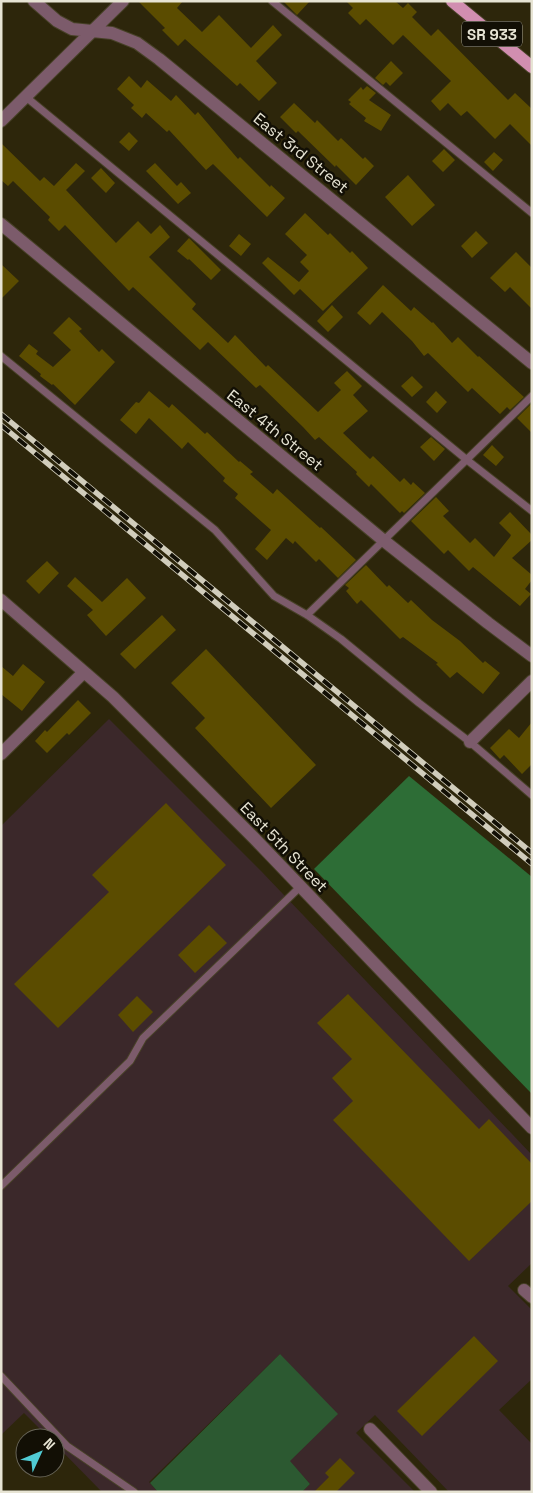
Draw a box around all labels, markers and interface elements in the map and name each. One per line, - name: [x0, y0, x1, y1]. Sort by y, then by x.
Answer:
- road number: SR 933: [462, 22, 522, 46]
- street label: East 3rd Street: [249, 108, 353, 198]
- street label: East 4th Street: [223, 385, 327, 475]
- street label: East 5th Street: [236, 797, 332, 897]
- north arrow: [15, 1428, 65, 1478]
- text: N: [40, 1434, 59, 1454]

